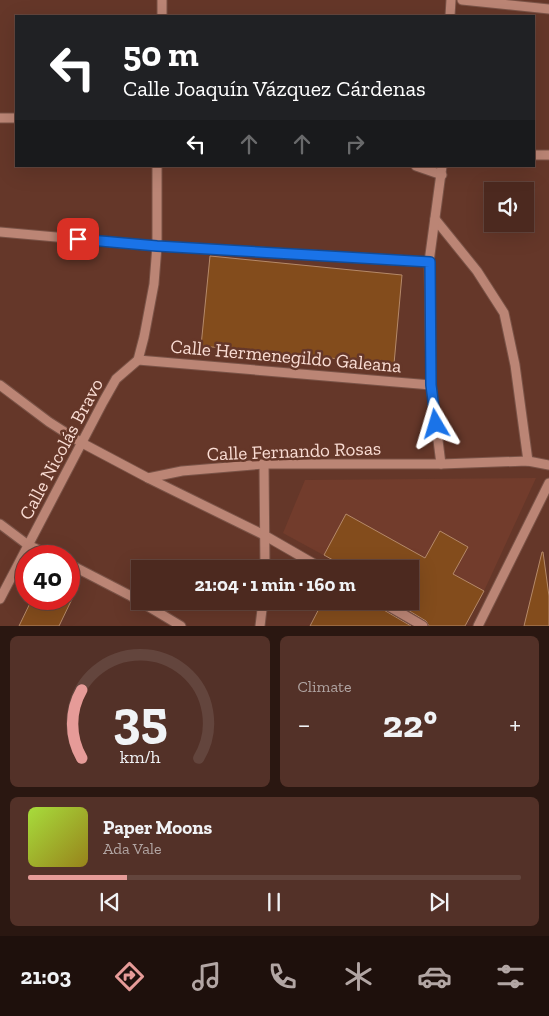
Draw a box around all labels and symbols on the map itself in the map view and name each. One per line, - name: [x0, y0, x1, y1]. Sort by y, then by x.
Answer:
- pin: [57, 218, 99, 260]
- street label: Calle Hermenegildo Galeana: [170, 334, 402, 378]
- street label: Calle Nicolás Bravo: [14, 374, 108, 524]
- position arrow: [409, 397, 461, 449]
- street label: Calle Fernando Rosas: [206, 436, 382, 466]
- speed limit sign: 40: [15, 545, 80, 610]

